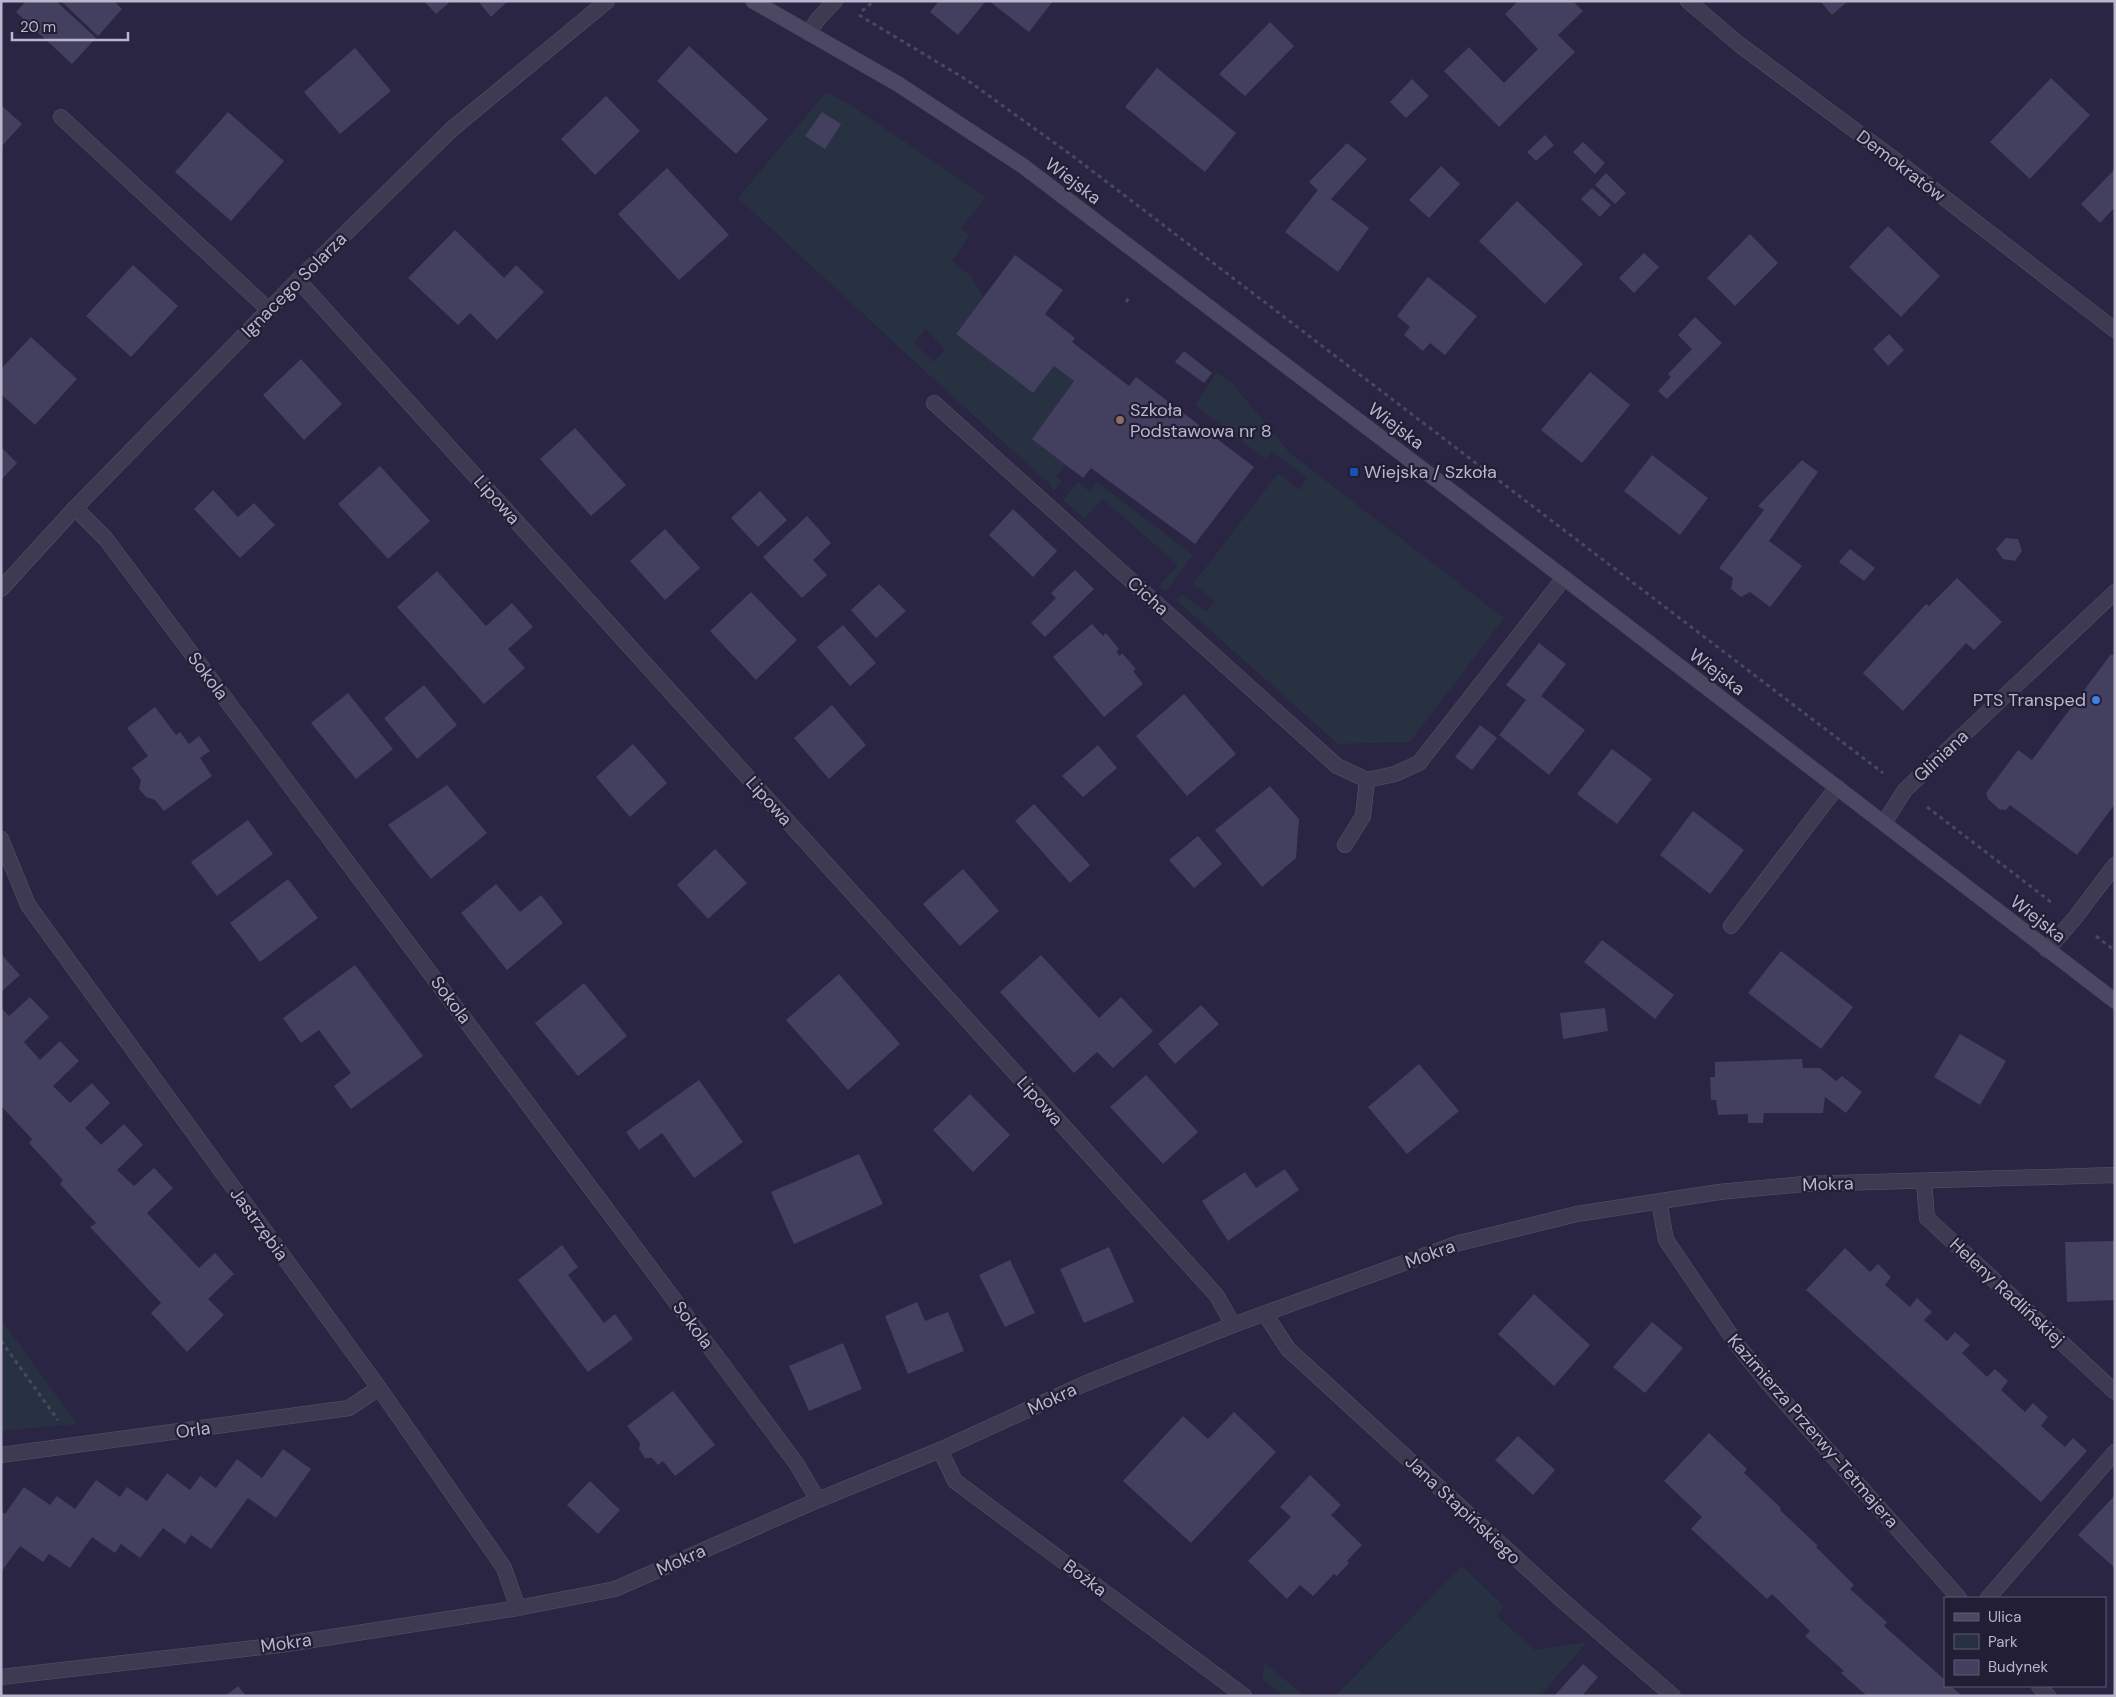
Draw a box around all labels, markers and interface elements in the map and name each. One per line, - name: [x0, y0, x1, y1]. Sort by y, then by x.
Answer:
- scale bar: [12, 10, 129, 42]
- text: 20 m: [20, 17, 56, 37]
- street label: Demokratów: [1852, 125, 1951, 207]
- street label: Wiejska: [1040, 152, 1106, 210]
- street label: Ignacego Solarza: [236, 227, 352, 343]
- street label: Wiejska: [1363, 397, 1429, 455]
- place label: Szkoła Podstawowa nr 8: [1130, 398, 1272, 443]
- marker: Szkoła Podstawowa nr 8: [1114, 414, 1126, 426]
- place label: Wiejska / Szkoła: [1364, 460, 1497, 484]
- marker: Wiejska / Szkoła: [1348, 466, 1360, 478]
- street label: Lipowa: [468, 470, 526, 530]
- street label: Cicha: [1122, 571, 1174, 621]
- street label: Wiejska: [1684, 643, 1750, 701]
- street label: Sokola: [182, 647, 234, 705]
- place label: PTS Transped: [1973, 688, 2086, 712]
- marker: PTS Transped: [2090, 694, 2102, 706]
- street label: Gliniana: [1908, 725, 1974, 787]
- street label: Lipowa: [740, 771, 798, 831]
- street label: Wiejska: [2005, 890, 2071, 948]
- street label: Sokola: [425, 971, 477, 1029]
- street label: Lipowa: [1011, 1071, 1069, 1131]
- street label: Mokra: [1802, 1171, 1854, 1197]
- street label: Jastrzębia: [224, 1183, 294, 1265]
- street label: Heleny Radlińskiej: [1944, 1232, 2070, 1352]
- street label: Mokra: [1402, 1234, 1458, 1274]
- street label: Sokola: [667, 1296, 719, 1354]
- street label: Kazimierza Przerwy-Tetmajera: [1722, 1329, 1904, 1533]
- street label: Mokra: [1024, 1377, 1080, 1421]
- street label: Orla: [174, 1416, 212, 1444]
- street label: Jana Stapińskiego: [1400, 1450, 1526, 1570]
- street label: Mokra: [653, 1539, 709, 1581]
- street label: Bożka: [1058, 1554, 1112, 1602]
- legend: [1944, 1597, 2106, 1687]
- text: Ulica: [1988, 1607, 2022, 1627]
- street label: Mokra: [259, 1628, 313, 1658]
- text: Park: [1988, 1632, 2018, 1652]
- text: Budynek: [1988, 1657, 2049, 1677]

